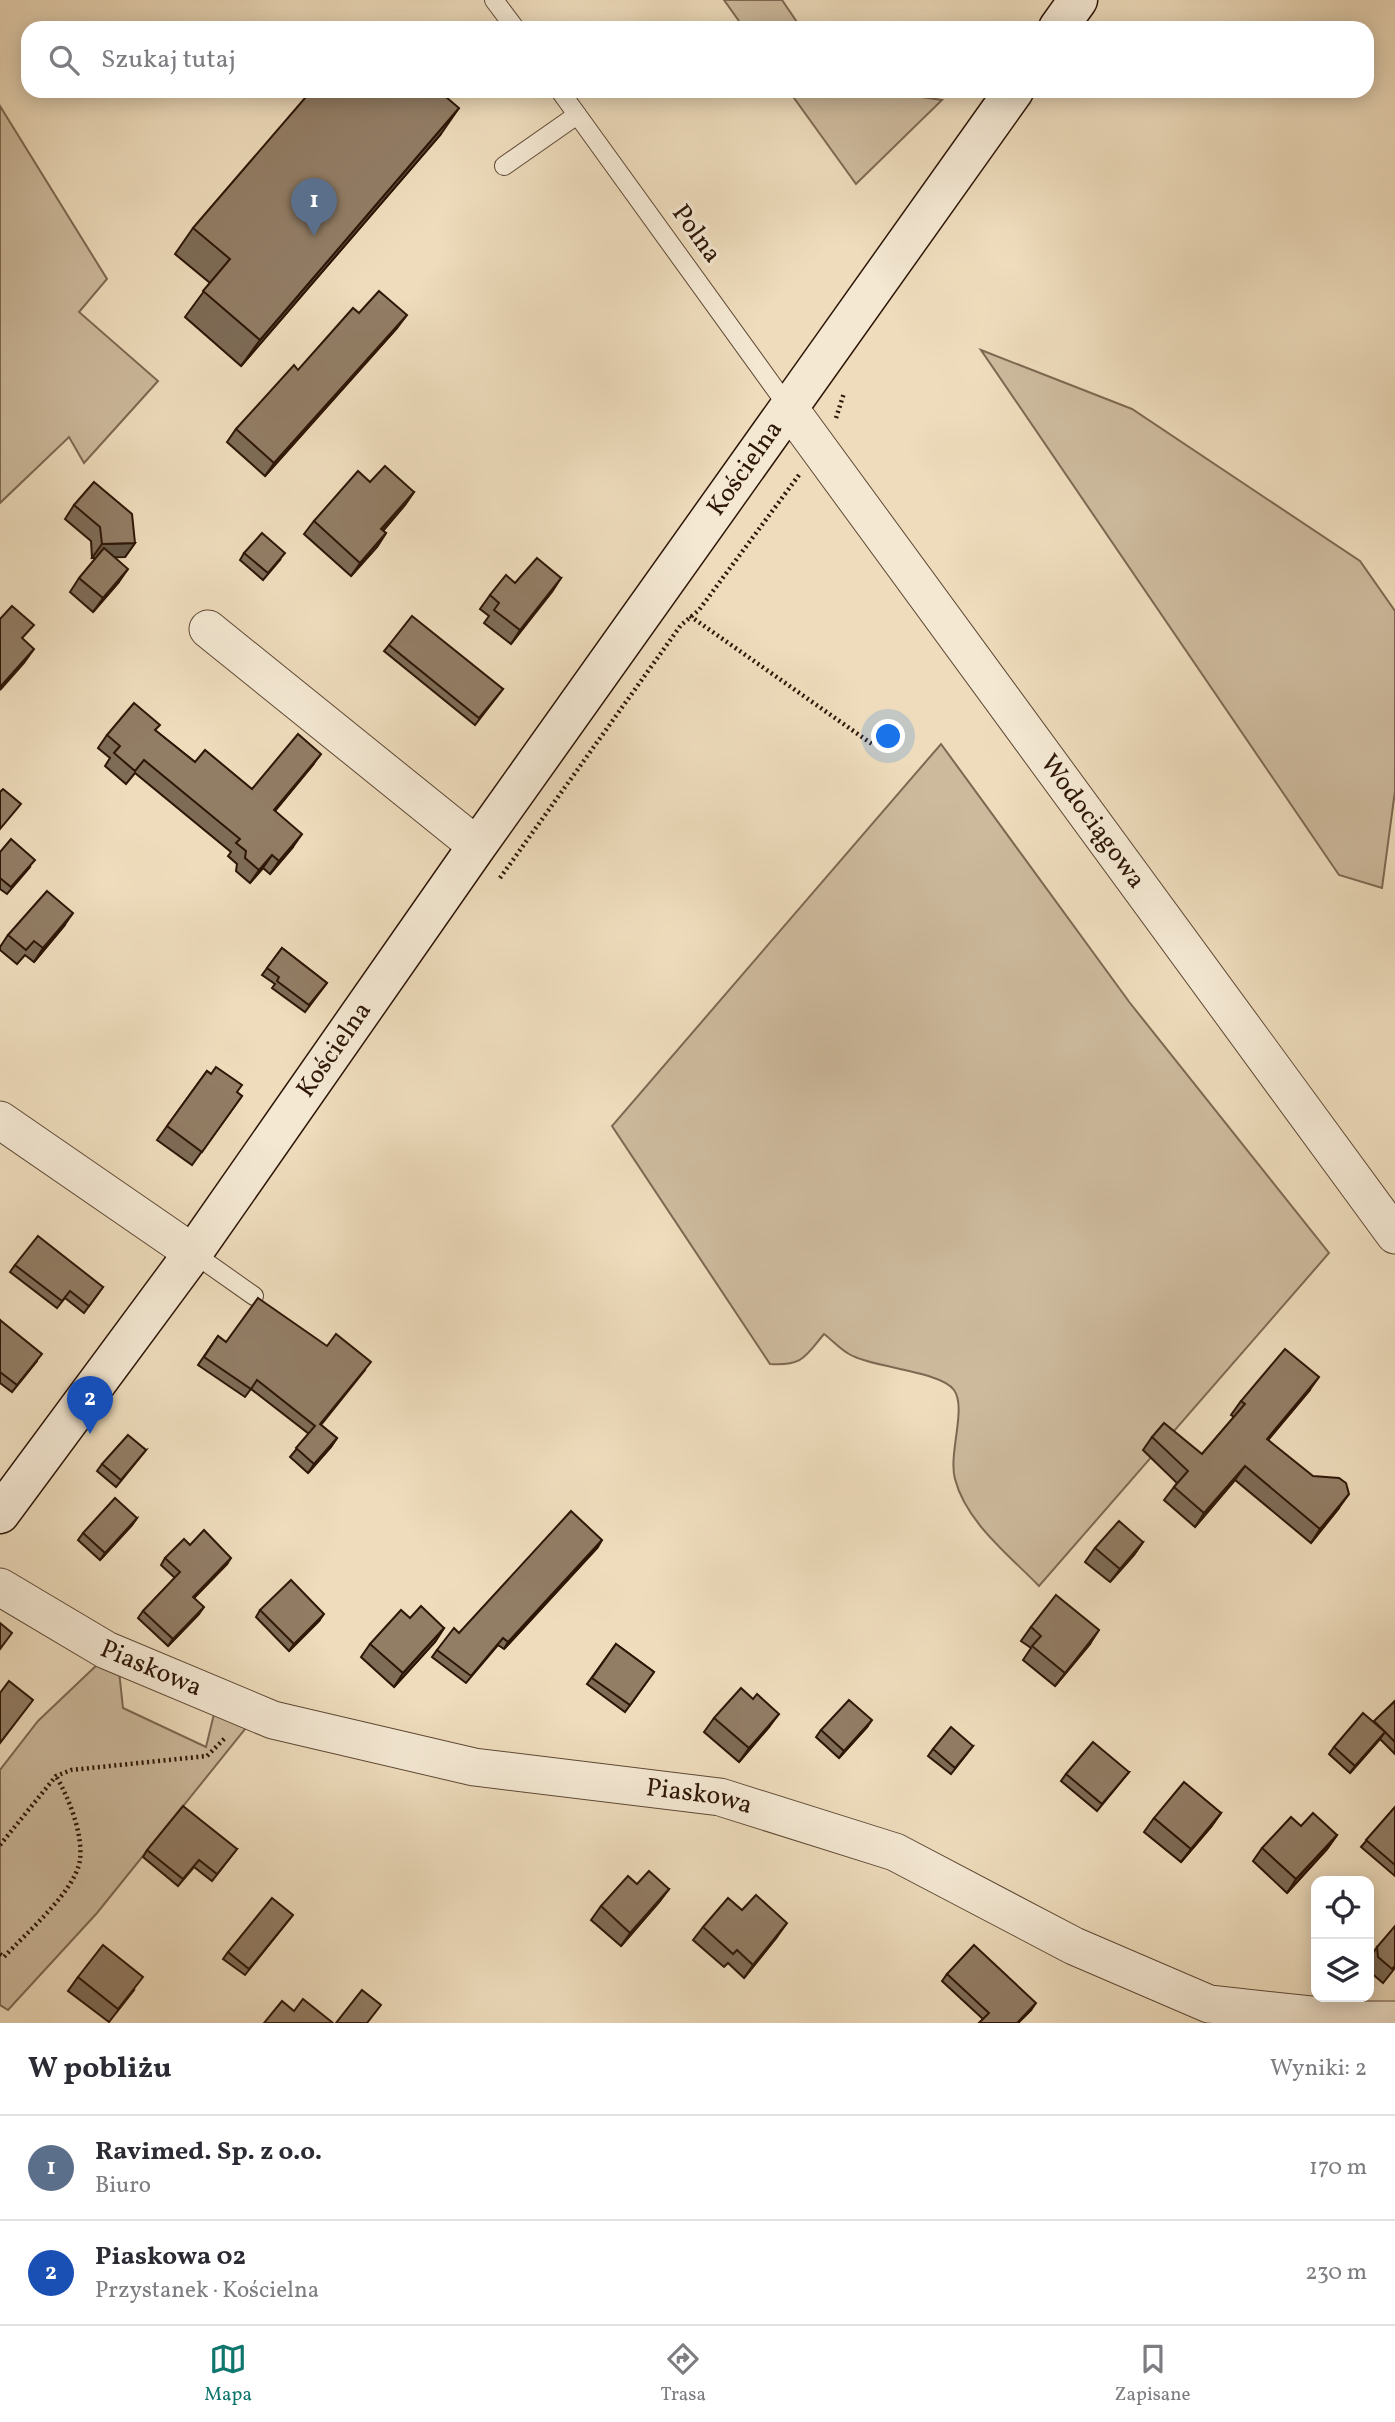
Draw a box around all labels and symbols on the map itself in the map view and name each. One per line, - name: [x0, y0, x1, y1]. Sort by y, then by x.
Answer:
- pin: 1: [291, 178, 337, 236]
- street label: Polna: [663, 197, 729, 271]
- street label: Kościelna: [699, 414, 792, 524]
- your location: [871, 719, 905, 753]
- street label: Wodociągowa: [1031, 747, 1154, 896]
- street label: Kościelna: [288, 995, 381, 1105]
- pin: 2: [67, 1376, 113, 1434]
- street label: Piaskowa: [94, 1631, 207, 1706]
- street label: Piaskowa: [644, 1770, 757, 1824]

